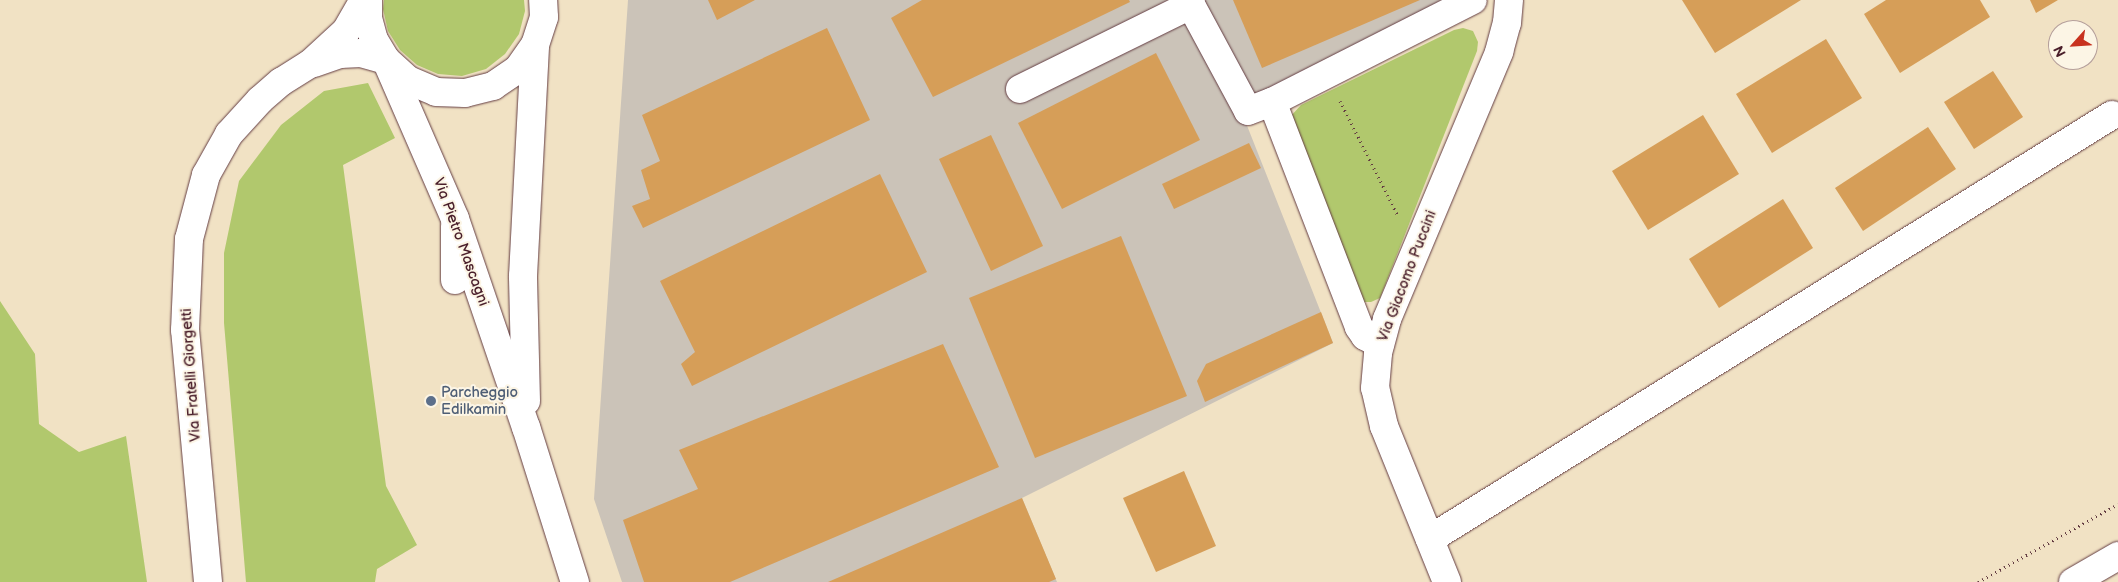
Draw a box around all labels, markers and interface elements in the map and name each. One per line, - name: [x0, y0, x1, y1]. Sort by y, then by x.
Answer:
- north arrow: [2048, 20, 2098, 70]
- text: N: [2050, 43, 2070, 60]
- street label: Via Pietro Mascagni: [429, 175, 493, 309]
- street label: Via Giacomo Puccini: [1374, 208, 1440, 344]
- street label: Via Fratelli Giorgetti: [177, 308, 205, 442]
- place label: Parcheggio Edilkamin: [441, 383, 518, 418]
- marker: Parcheggio Edilkamin: [425, 395, 437, 407]

